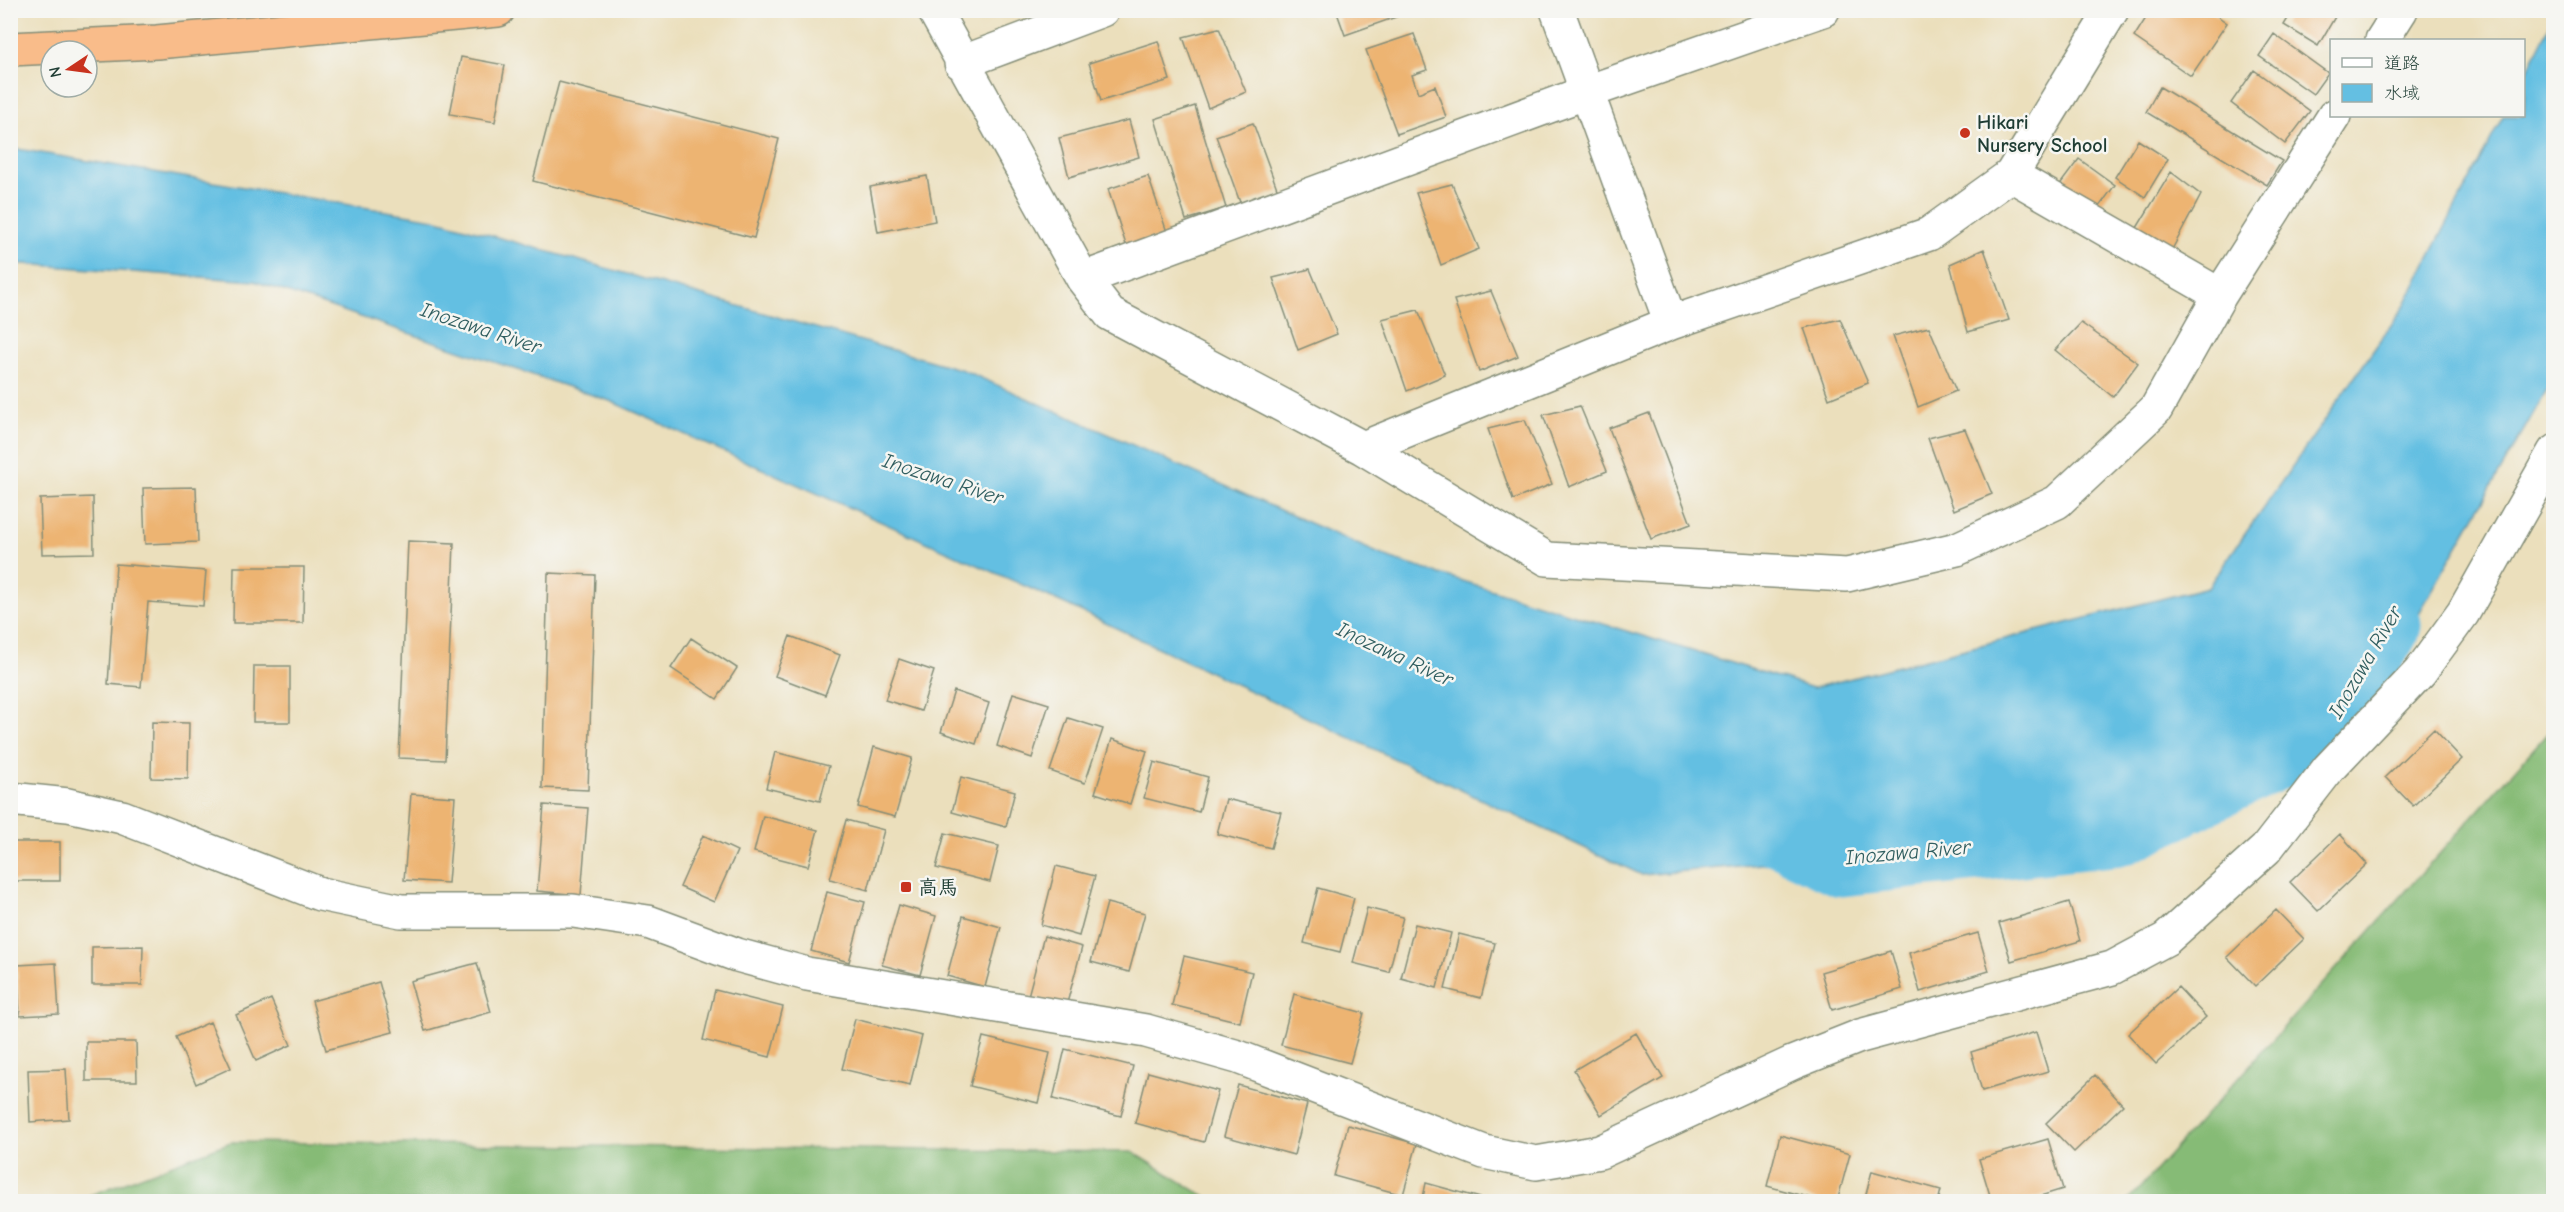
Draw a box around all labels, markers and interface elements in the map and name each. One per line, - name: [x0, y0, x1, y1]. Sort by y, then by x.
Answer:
- north arrow: [39, 39, 99, 99]
- legend: [2330, 39, 2525, 117]
- text: 道路: [2384, 53, 2420, 74]
- text: N: [45, 65, 65, 79]
- text: 水域: [2384, 83, 2420, 104]
- place label: Hikari Nursery School: [1977, 111, 2107, 157]
- marker: Hikari Nursery School: [1958, 126, 1972, 140]
- water label: Inozawa River: [417, 297, 546, 359]
- water label: Inozawa River: [879, 448, 1008, 510]
- water label: Inozawa River: [2323, 600, 2408, 723]
- water label: Inozawa River: [1332, 616, 1458, 692]
- water label: Inozawa River: [1843, 834, 1973, 870]
- place label: 高馬: [918, 876, 958, 899]
- marker: 高馬: [899, 880, 913, 894]

